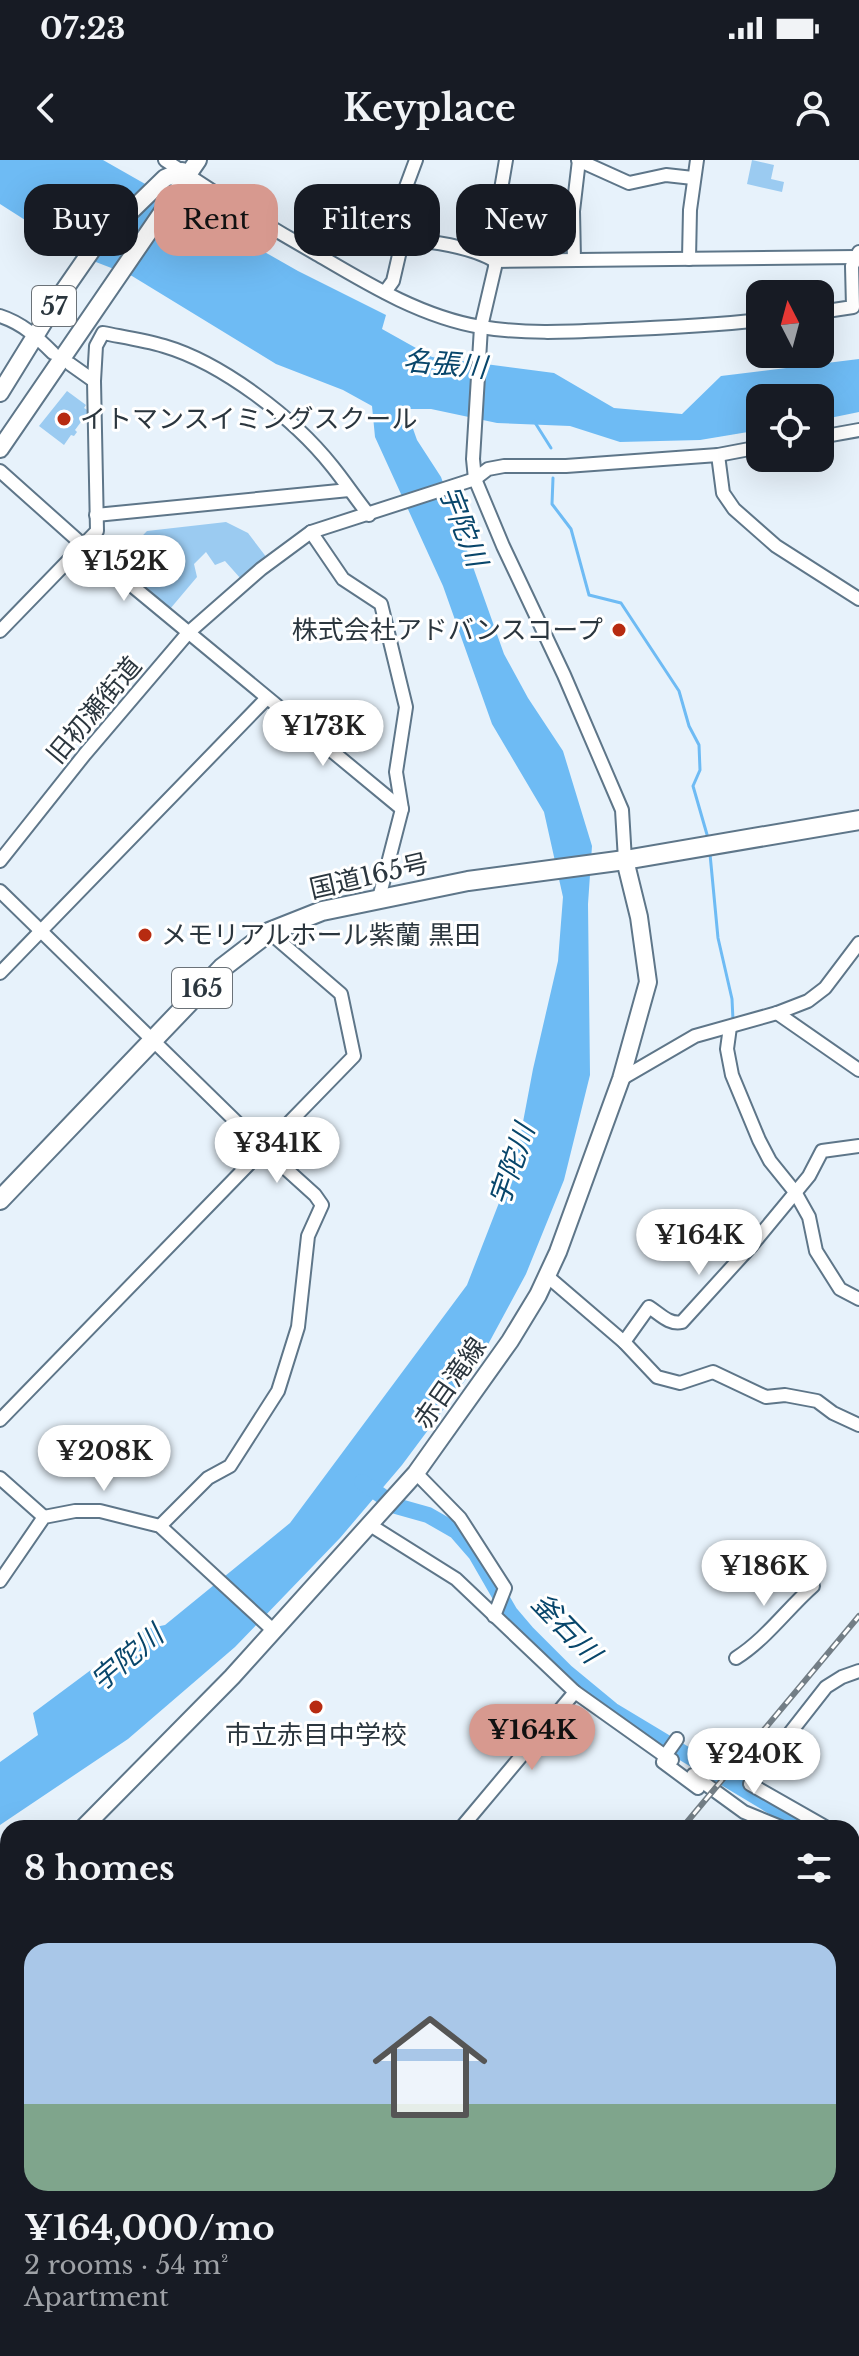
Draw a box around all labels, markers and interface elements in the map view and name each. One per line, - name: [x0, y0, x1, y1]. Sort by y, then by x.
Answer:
- text: 07:23: [40, 10, 125, 47]
- icon: back: [24, 86, 68, 130]
- text: Keyplace: [343, 86, 516, 131]
- icon: person: [791, 86, 835, 130]
- chip: Buy: [24, 184, 138, 256]
- chip: Rent: [154, 184, 278, 256]
- chip: Filters: [294, 184, 440, 256]
- chip: New: [456, 184, 576, 256]
- north arrow: [746, 280, 834, 368]
- map controls: [746, 280, 834, 472]
- road number: 57: [32, 286, 76, 326]
- water label: 名張川: [402, 343, 491, 385]
- button: locate: [746, 384, 834, 472]
- place label: イトマンスイミングスクール: [80, 403, 417, 435]
- marker: イトマンスイミングスクール: [55, 410, 73, 428]
- water label: 宇陀川: [432, 481, 495, 574]
- pin: ¥152K: [68, 535, 180, 603]
- text: ¥152K: [80, 545, 168, 577]
- place label: 株式会社アドバンスコープ: [292, 614, 603, 646]
- marker: 株式会社アドバンスコープ: [610, 621, 628, 639]
- street label: 旧初瀬街道: [40, 650, 148, 770]
- pin: ¥173K: [267, 700, 379, 768]
- text: ¥173K: [281, 710, 365, 742]
- street label: 国道165号: [306, 847, 432, 905]
- place label: メモリアルホール紫蘭 黒田: [161, 919, 480, 951]
- marker: メモリアルホール紫蘭 黒田: [136, 926, 154, 944]
- road number: 165: [172, 968, 232, 1008]
- pin: ¥341K: [221, 1117, 333, 1185]
- water label: 宇陀川: [482, 1117, 543, 1210]
- text: ¥341K: [233, 1127, 321, 1159]
- pin: ¥164K: [643, 1209, 755, 1277]
- text: ¥164K: [654, 1219, 744, 1251]
- street label: 赤目滝線: [407, 1331, 493, 1435]
- pin: ¥208K: [48, 1425, 160, 1493]
- text: ¥208K: [56, 1435, 152, 1467]
- pin: ¥186K: [708, 1540, 820, 1608]
- text: ¥186K: [720, 1550, 808, 1582]
- water label: 釜石川: [524, 1586, 610, 1673]
- water label: 宇陀川: [84, 1616, 173, 1698]
- marker: 市立赤目中学校: [307, 1698, 325, 1716]
- pin: ¥164K: [476, 1704, 588, 1772]
- text: ¥164K: [487, 1714, 577, 1746]
- place label: 市立赤目中学校: [225, 1719, 407, 1751]
- pin: ¥240K: [698, 1728, 810, 1796]
- text: ¥240K: [705, 1738, 803, 1770]
- icon: filters: [792, 1846, 836, 1890]
- text: 8 homes: [24, 1847, 175, 1889]
- icon: home: [358, 1995, 502, 2139]
- text: ¥164,000/mo: [24, 2207, 275, 2249]
- text: 2 rooms · 54 m²: [24, 2249, 228, 2281]
- text: Apartment: [24, 2281, 169, 2313]

